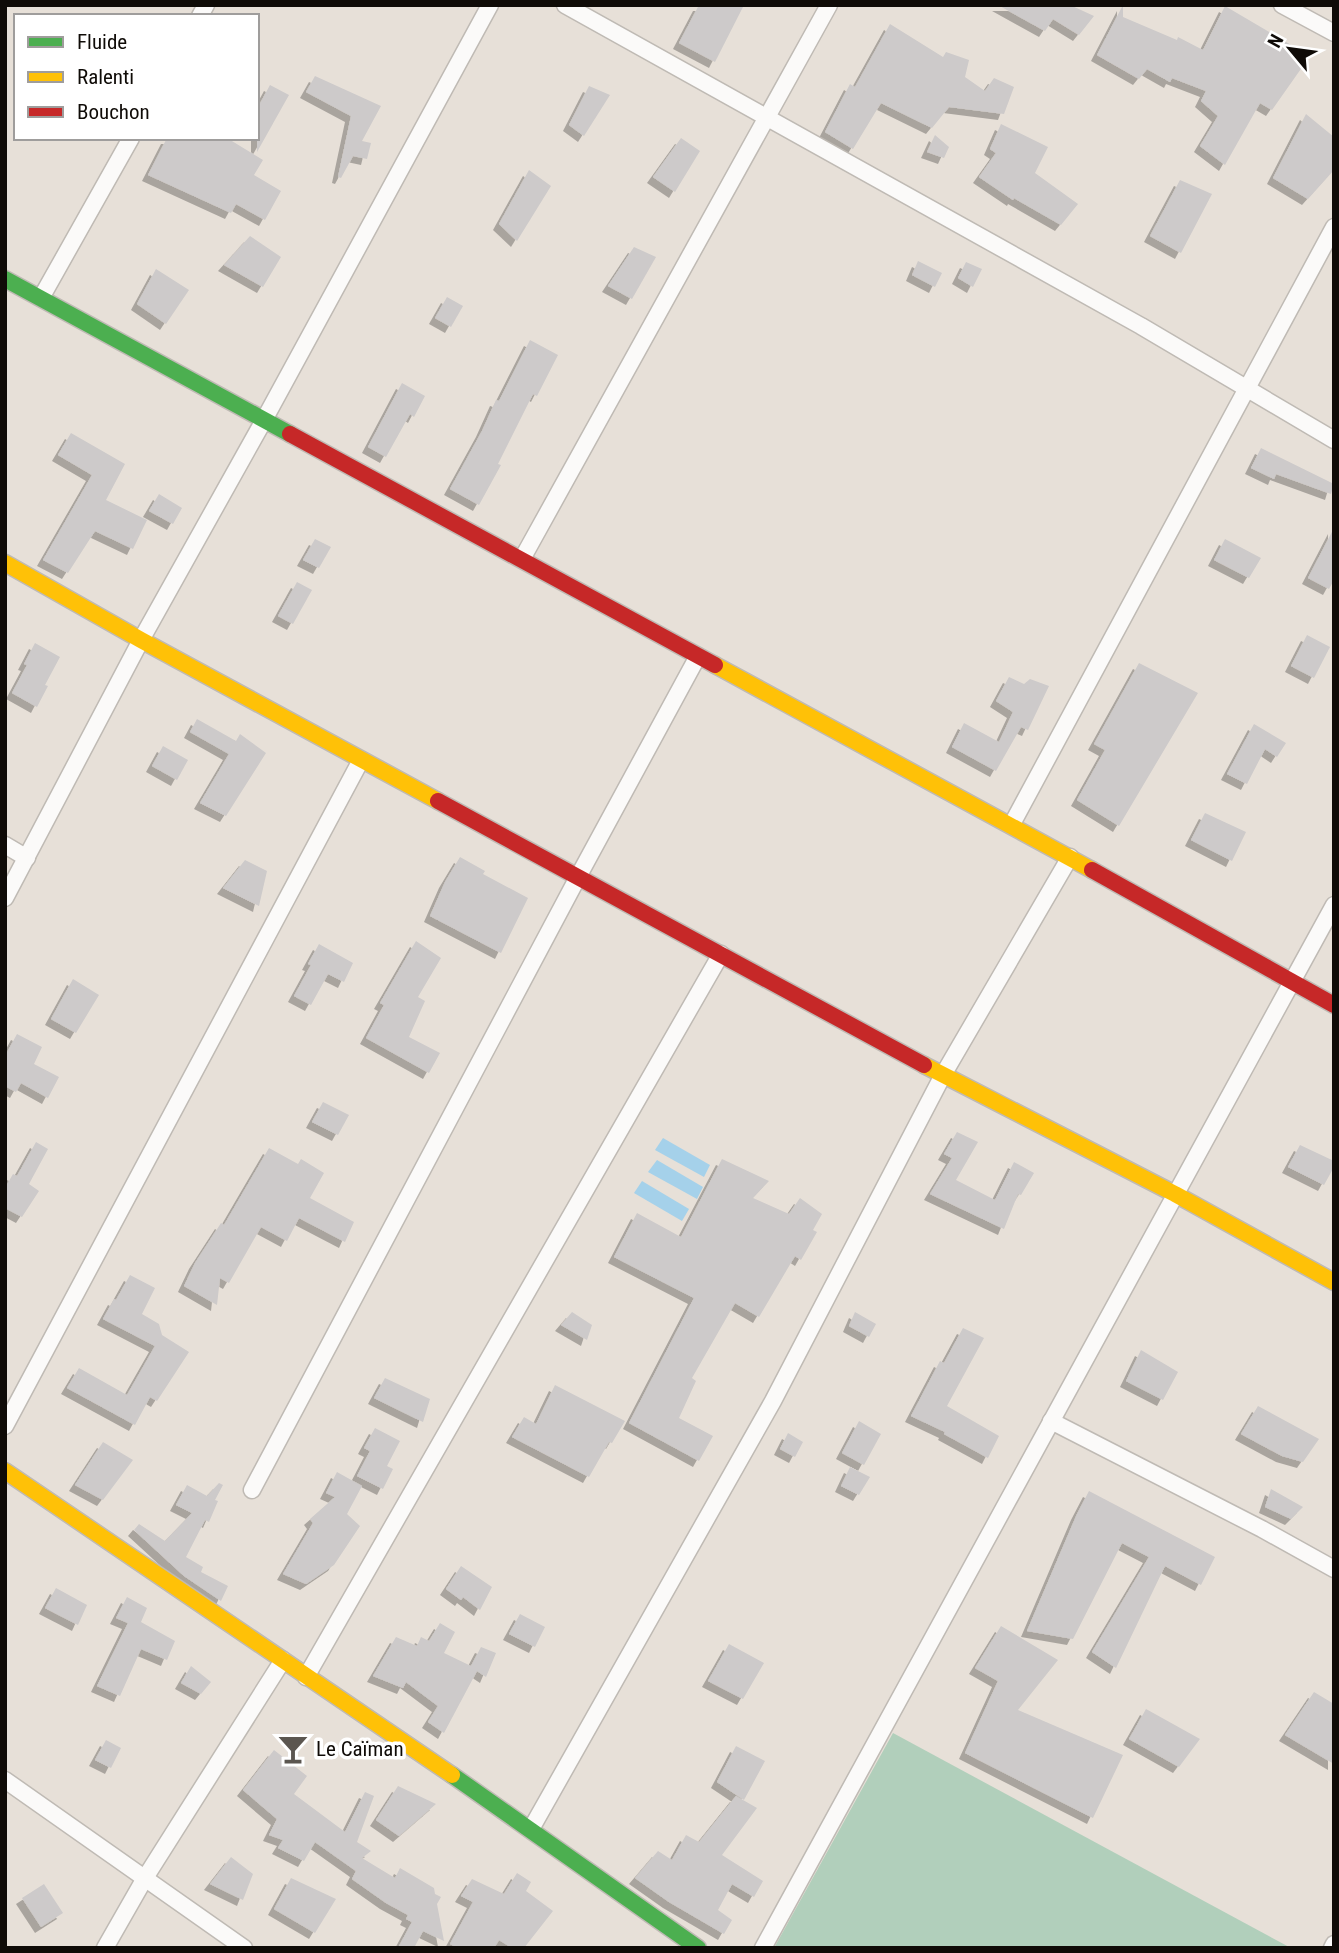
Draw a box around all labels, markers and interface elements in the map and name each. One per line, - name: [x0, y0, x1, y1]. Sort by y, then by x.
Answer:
- legend: [14, 14, 259, 140]
- north arrow: [1255, 14, 1325, 84]
- text: Fluide: [77, 30, 127, 54]
- text: N: [1263, 30, 1288, 52]
- text: Ralenti: [77, 65, 134, 89]
- text: Bouchon: [77, 100, 150, 124]
- bar icon: Le Caïman: [276, 1732, 310, 1766]
- place label: Le Caïman: [316, 1737, 404, 1761]

